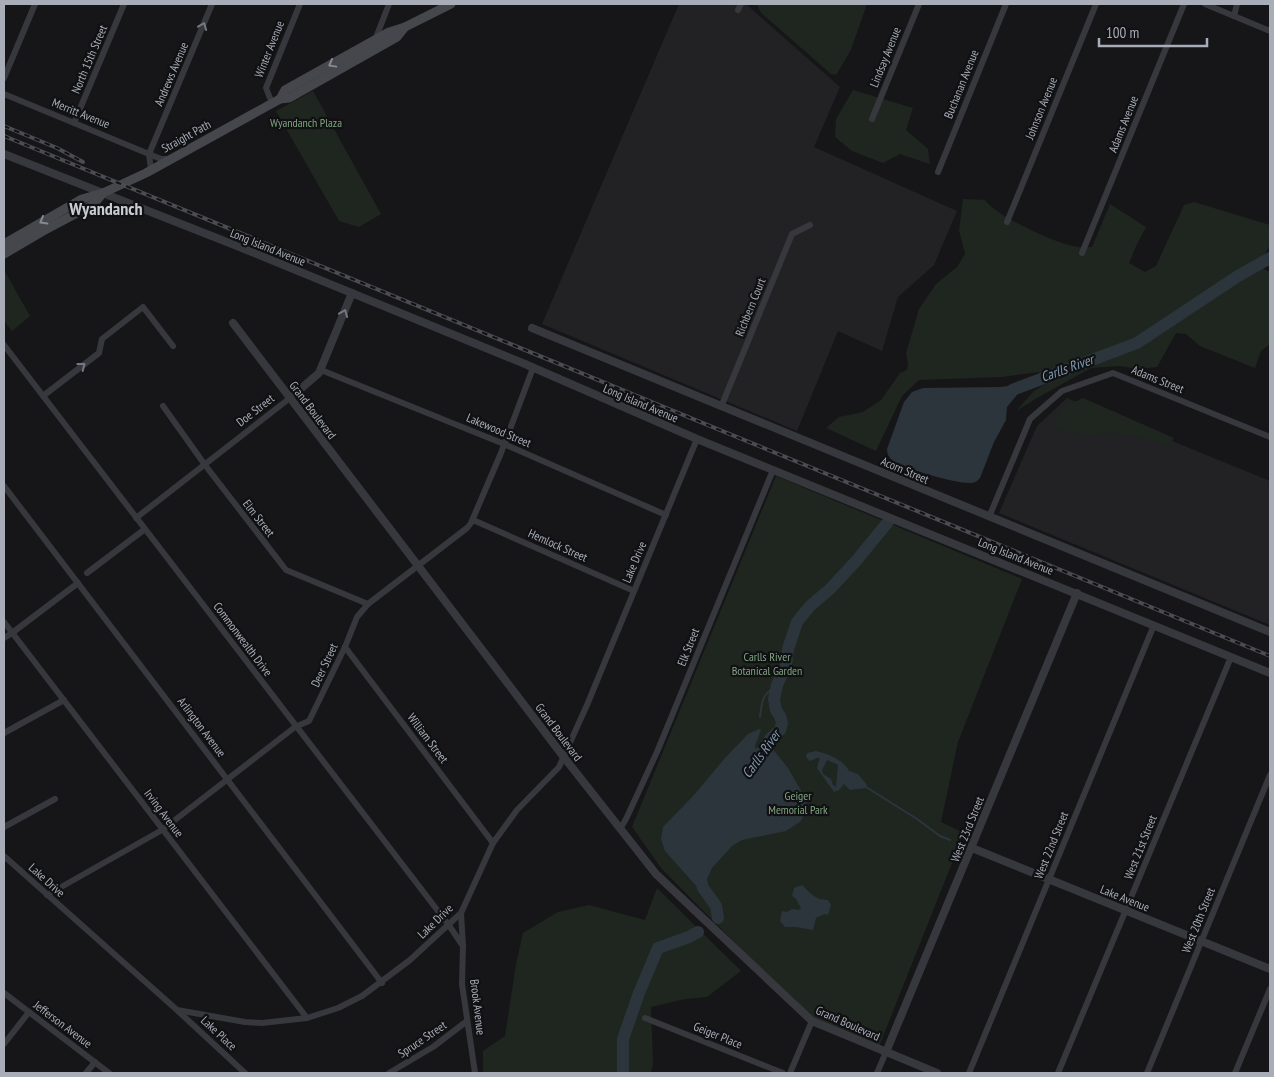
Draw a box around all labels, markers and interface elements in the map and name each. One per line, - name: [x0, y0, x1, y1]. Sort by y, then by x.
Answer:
- scale bar: [1099, 15, 1206, 47]
- street label: Winter Avenue: [251, 18, 287, 80]
- street label: North 15th Street: [68, 22, 110, 96]
- one-way arrow: [197, 22, 207, 31]
- text: 100 m: [1106, 23, 1139, 42]
- street label: Lindsay Avenue: [866, 25, 904, 89]
- street label: Andrews Avenue: [151, 40, 191, 108]
- street label: Buchanan Avenue: [940, 47, 982, 121]
- one-way arrow: [328, 57, 337, 67]
- street label: Johnson Avenue: [1021, 75, 1060, 142]
- street label: Adams Avenue: [1105, 93, 1141, 155]
- street label: Merritt Avenue: [50, 95, 112, 131]
- park label: Wyandanch Plaza: [270, 115, 342, 130]
- street label: Straight Path: [159, 116, 213, 156]
- district label: Wyandanch: [68, 197, 143, 220]
- one-way arrow: [40, 215, 49, 225]
- street label: Long Island Avenue: [228, 225, 308, 269]
- street label: Richbern Court: [732, 275, 769, 338]
- one-way arrow: [338, 309, 348, 318]
- water label: Carlls River: [1038, 349, 1098, 386]
- street label: Adams Street: [1130, 362, 1187, 397]
- one-way arrow: [76, 364, 85, 372]
- street label: Grand Boulevard: [286, 378, 340, 442]
- street label: Long Island Avenue: [601, 380, 681, 426]
- street label: Doe Street: [233, 390, 277, 429]
- street label: Lakewood Street: [464, 410, 534, 451]
- street label: Acorn Street: [879, 453, 932, 487]
- street label: Elm Street: [240, 496, 279, 540]
- street label: Hemlock Street: [526, 525, 591, 565]
- street label: Long Island Avenue: [976, 534, 1056, 578]
- street label: Lake Drive: [619, 539, 649, 585]
- street label: Commonwealth Drive: [210, 599, 276, 679]
- street label: Elk Street: [674, 625, 703, 668]
- street label: Deer Street: [307, 640, 341, 689]
- park label: Carlls River Botanical Garden: [732, 649, 802, 678]
- street label: Arlington Avenue: [175, 694, 229, 760]
- street label: Grand Boulevard: [532, 700, 586, 764]
- street label: William Street: [404, 710, 452, 767]
- water label: Carlls River: [738, 725, 786, 781]
- street label: Irving Avenue: [141, 786, 187, 840]
- park label: Geiger Memorial Park: [768, 788, 828, 817]
- street label: West 23rd Street: [947, 793, 987, 864]
- street label: West 22nd Street: [1031, 809, 1072, 881]
- street label: West 21st Street: [1120, 812, 1160, 881]
- street label: Lake Drive: [26, 860, 68, 900]
- street label: Lake Avenue: [1098, 881, 1152, 915]
- street label: West 20th Street: [1178, 884, 1218, 955]
- street label: Lake Drive: [414, 900, 456, 941]
- street label: Brook Avenue: [467, 978, 489, 1036]
- street label: Jefferson Avenue: [30, 997, 95, 1051]
- street label: Grand Boulevard: [814, 1002, 882, 1044]
- street label: Lake Place: [198, 1013, 240, 1053]
- street label: Spruce Street: [395, 1017, 450, 1061]
- street label: Geiger Place: [691, 1018, 745, 1052]

